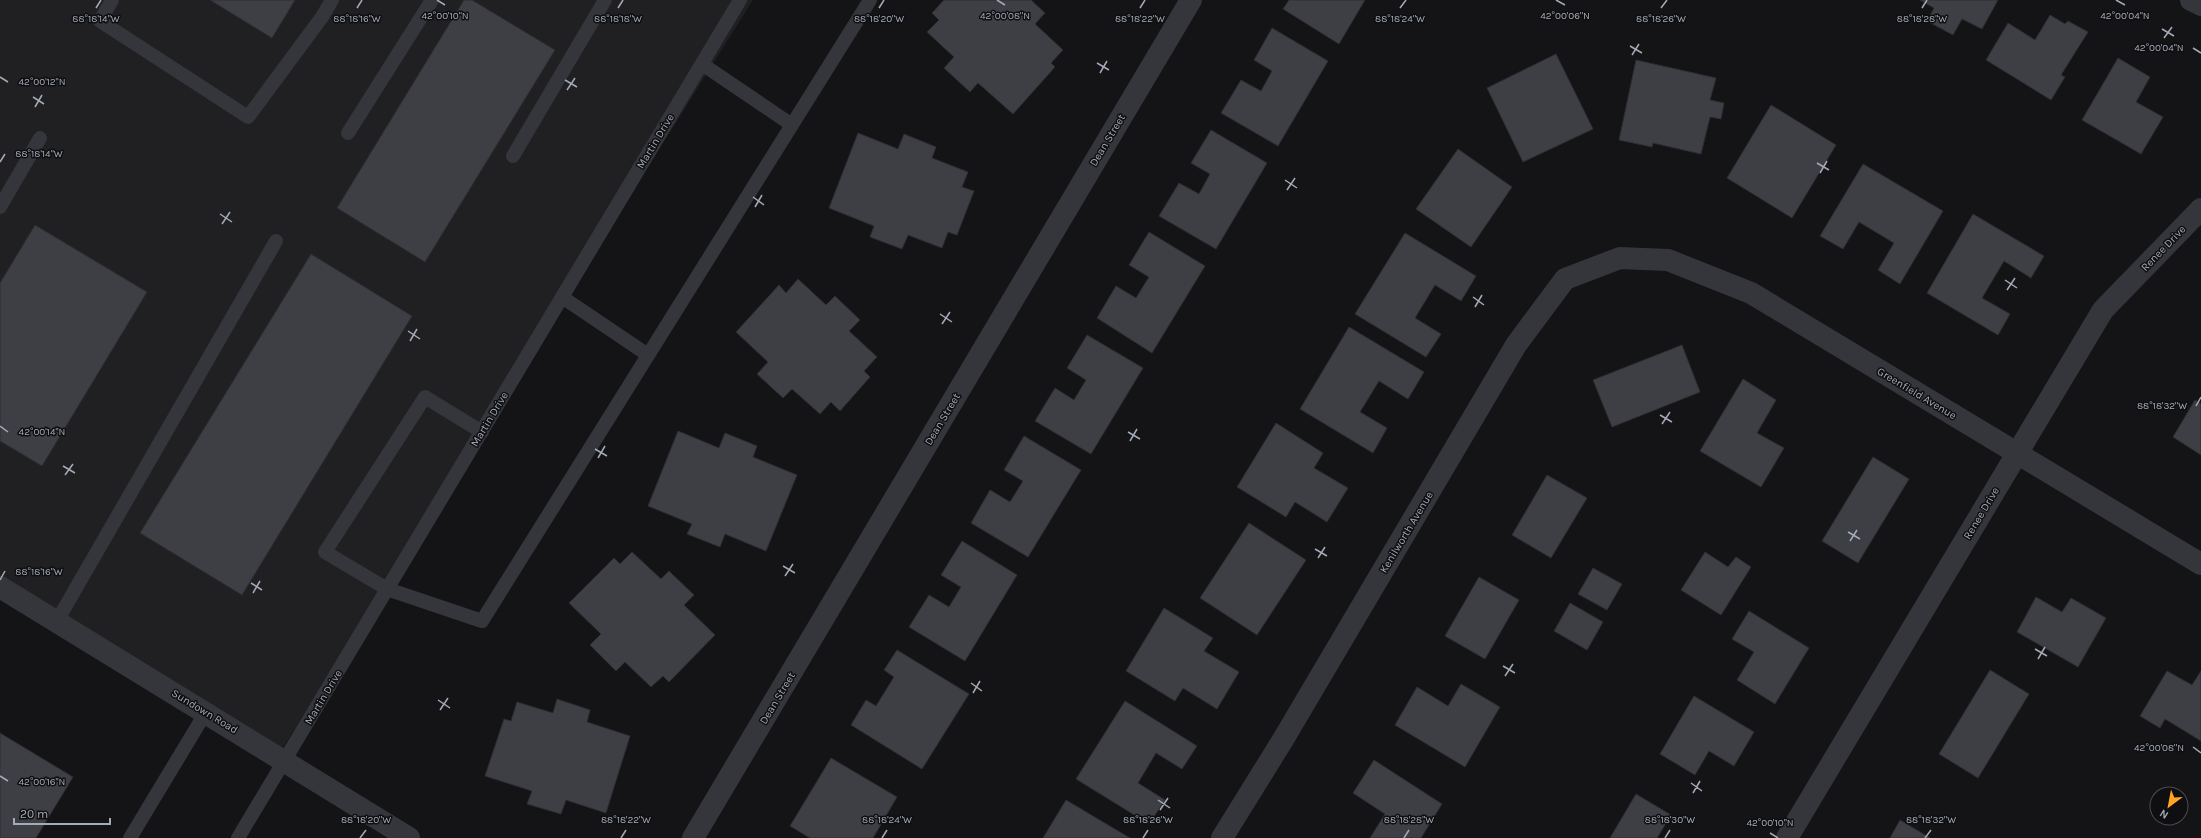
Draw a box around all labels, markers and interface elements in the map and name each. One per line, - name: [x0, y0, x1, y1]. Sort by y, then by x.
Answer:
- text: 42°00'10"N: [421, 10, 469, 22]
- text: 42°00'08"N: [980, 10, 1030, 22]
- text: 42°00'06"N: [1540, 10, 1590, 22]
- text: 42°00'04"N: [2100, 10, 2150, 22]
- text: 88°18'14"W: [72, 13, 120, 25]
- text: 88°18'16"W: [333, 13, 381, 25]
- text: 88°18'18"W: [594, 13, 642, 25]
- text: 88°18'20"W: [854, 13, 904, 25]
- text: 88°18'22"W: [1115, 13, 1165, 25]
- text: 88°18'24"W: [1375, 13, 1425, 25]
- text: 88°18'26"W: [1636, 13, 1686, 25]
- text: 88°18'28"W: [1897, 13, 1947, 25]
- text: 42°00'04"N: [2134, 42, 2184, 54]
- text: 42°00'12"N: [19, 76, 66, 88]
- street label: Martin Drive: [634, 111, 677, 171]
- street label: Dean Street: [1087, 112, 1128, 169]
- text: 88°18'14"W: [15, 148, 63, 160]
- street label: Renee Drive: [2138, 222, 2189, 274]
- street label: Greenfield Avenue: [1875, 365, 1959, 422]
- street label: Martin Drive: [468, 389, 511, 449]
- street label: Dean Street: [922, 391, 963, 448]
- text: 88°18'32"W: [2137, 400, 2187, 412]
- text: 42°00'14"N: [19, 426, 65, 438]
- street label: Renee Drive: [1961, 484, 2002, 542]
- street label: Kenilworth Avenue: [1377, 489, 1436, 575]
- text: 88°18'16"W: [15, 566, 63, 578]
- street label: Martin Drive: [302, 667, 345, 727]
- street label: Dean Street: [757, 670, 798, 727]
- street label: Sundown Road: [169, 687, 240, 736]
- text: 42°00'08"N: [2134, 742, 2184, 754]
- text: 42°00'16"N: [19, 776, 65, 788]
- north arrow: [2149, 786, 2189, 826]
- scale bar: [14, 800, 110, 826]
- text: N: [2157, 806, 2171, 822]
- text: 20 m: [20, 807, 48, 821]
- text: 88°18'20"W: [341, 814, 391, 826]
- text: 88°18'22"W: [601, 814, 651, 826]
- text: 88°18'24"W: [862, 814, 912, 826]
- text: 88°18'26"W: [1123, 814, 1173, 826]
- text: 88°18'28"W: [1384, 814, 1434, 826]
- text: 88°18'30"W: [1645, 814, 1695, 826]
- text: 88°18'32"W: [1906, 814, 1956, 826]
- text: 42°00'10"N: [1746, 817, 1794, 829]

